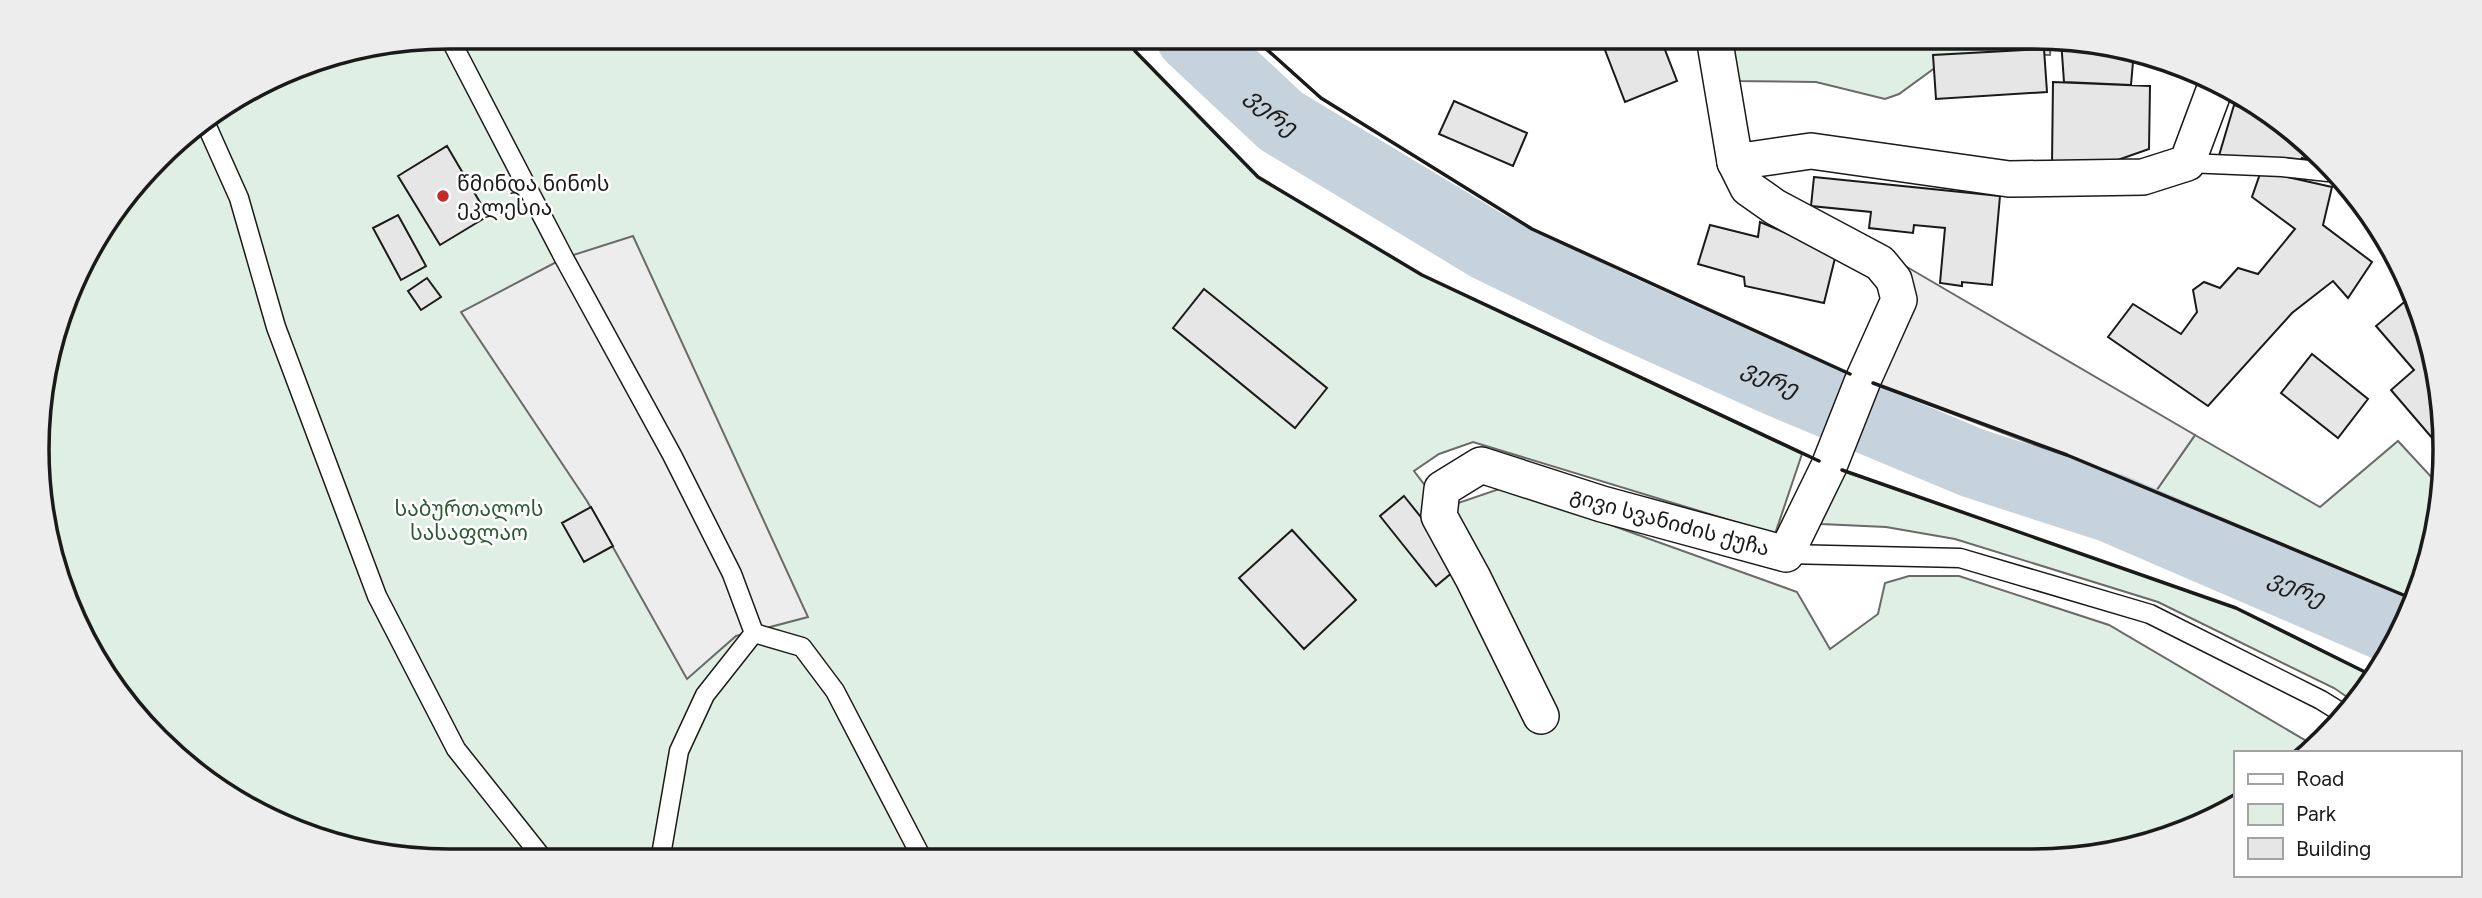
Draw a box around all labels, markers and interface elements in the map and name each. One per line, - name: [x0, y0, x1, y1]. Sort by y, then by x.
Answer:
- water label: ვერე: [1240, 82, 1303, 142]
- place label: წმინდა ნინოს ეკლესია: [457, 171, 609, 221]
- marker: წმინდა ნინოს ეკლესია: [435, 188, 451, 204]
- water label: ვერე: [1738, 353, 1804, 403]
- street label: გივი სვანიძის ქუჩა: [1568, 482, 1772, 561]
- park label: საბურთალოს სასაფლაო: [395, 496, 543, 546]
- water label: ვერე: [2265, 563, 2331, 613]
- legend: [2234, 751, 2461, 877]
- text: Road: [2296, 766, 2344, 791]
- text: Park: [2296, 801, 2337, 826]
- text: Building: [2296, 836, 2371, 861]

